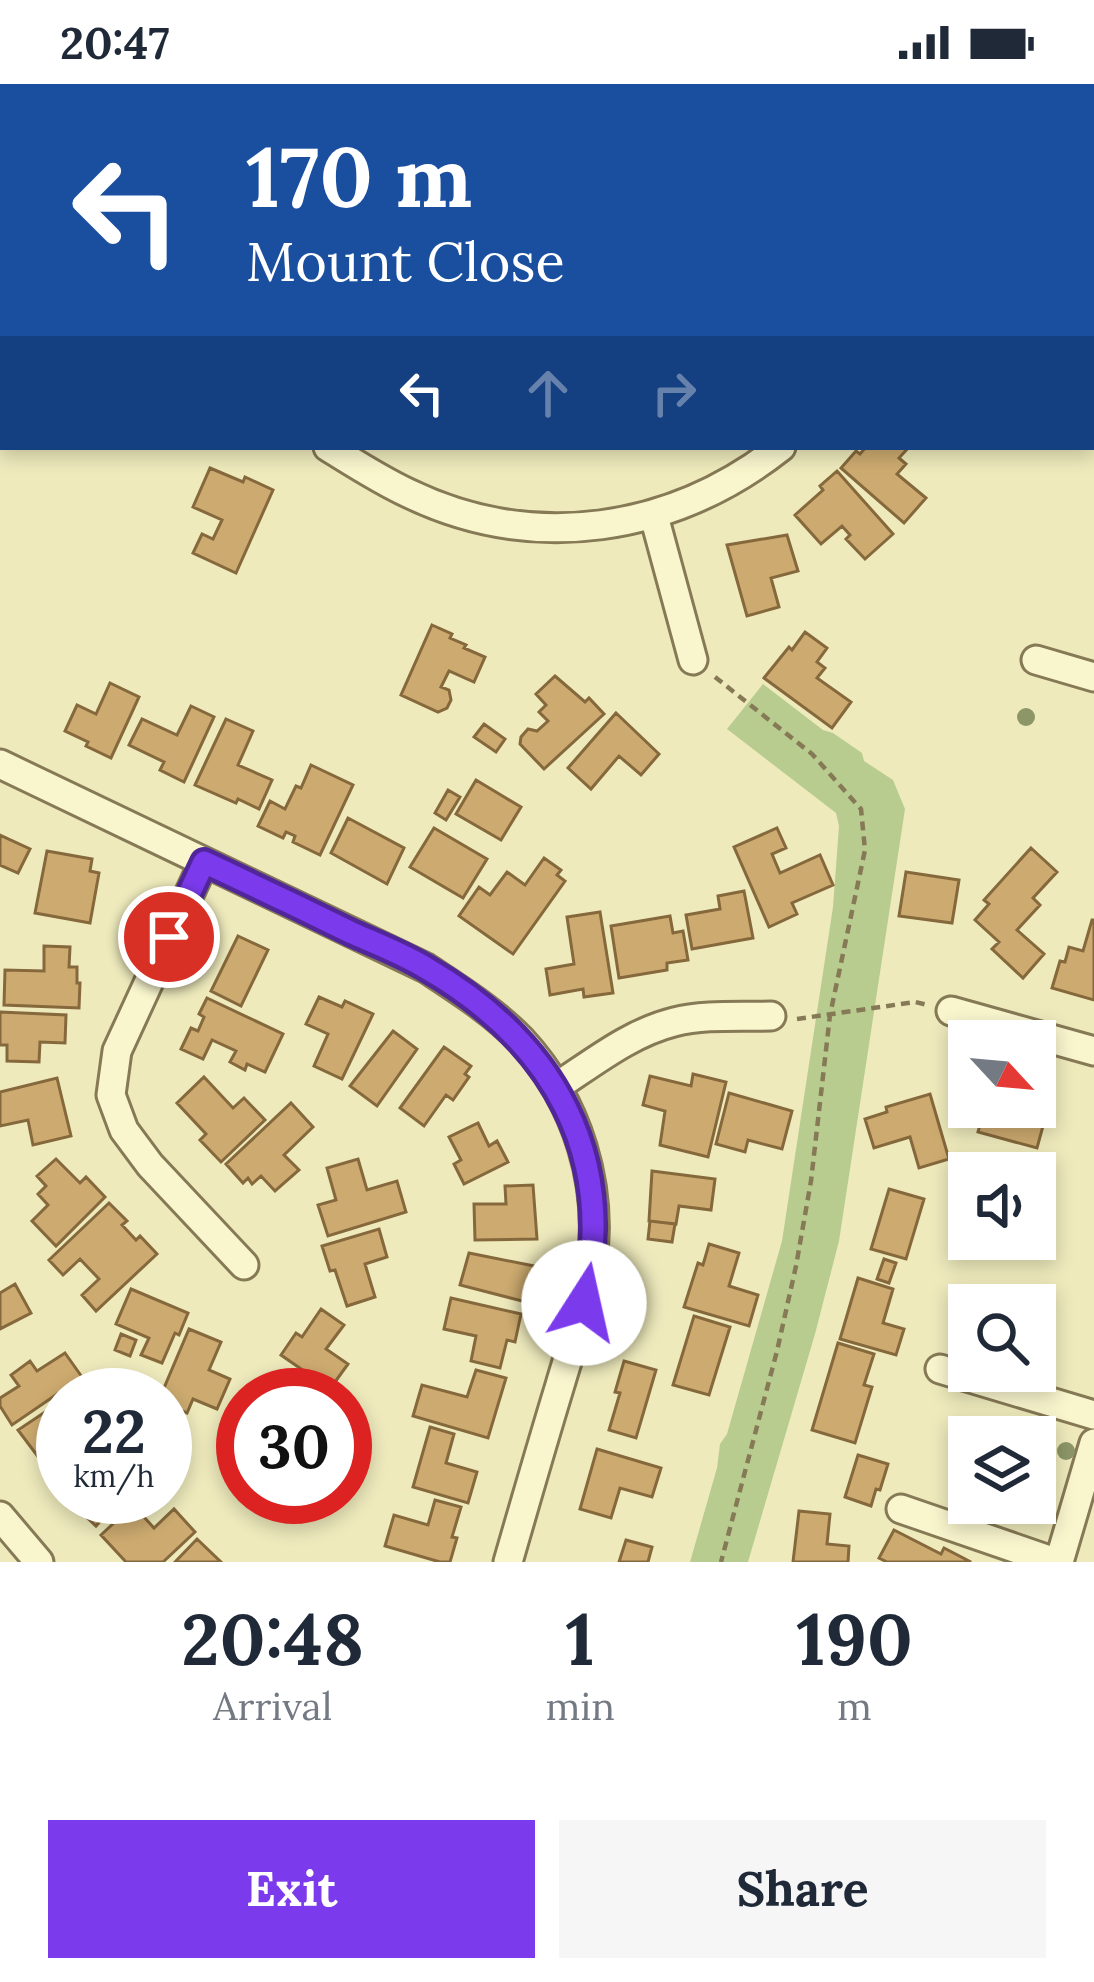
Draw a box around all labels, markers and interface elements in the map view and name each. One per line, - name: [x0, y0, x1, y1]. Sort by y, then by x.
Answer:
- text: 20:47: [60, 14, 170, 71]
- text: 170 m: [246, 122, 472, 230]
- icon: left: [48, 132, 204, 288]
- text: Mount Close: [246, 227, 565, 296]
- icon: left: [389, 360, 455, 426]
- icon: ahead: [515, 360, 581, 426]
- icon: right: [641, 360, 707, 426]
- pin: [118, 886, 220, 988]
- icon: arrive: [136, 904, 202, 970]
- north arrow: [948, 1020, 1056, 1128]
- map controls: [948, 1020, 1056, 1524]
- button: sound: [948, 1152, 1056, 1260]
- position arrow: [521, 1240, 647, 1366]
- button: search: [948, 1284, 1056, 1392]
- speed limit sign: 30: [216, 1368, 372, 1524]
- text: 22: [82, 1393, 146, 1469]
- button: layers: [948, 1416, 1056, 1524]
- text: km/h: [73, 1457, 155, 1495]
- text: 20:48: [181, 1593, 364, 1685]
- text: 1: [566, 1593, 595, 1685]
- text: 190: [796, 1593, 913, 1685]
- text: Arrival: [213, 1681, 332, 1731]
- text: min: [545, 1681, 615, 1731]
- text: m: [837, 1681, 872, 1731]
- button: Exit: [48, 1820, 535, 1958]
- button: Share: [559, 1820, 1046, 1958]

